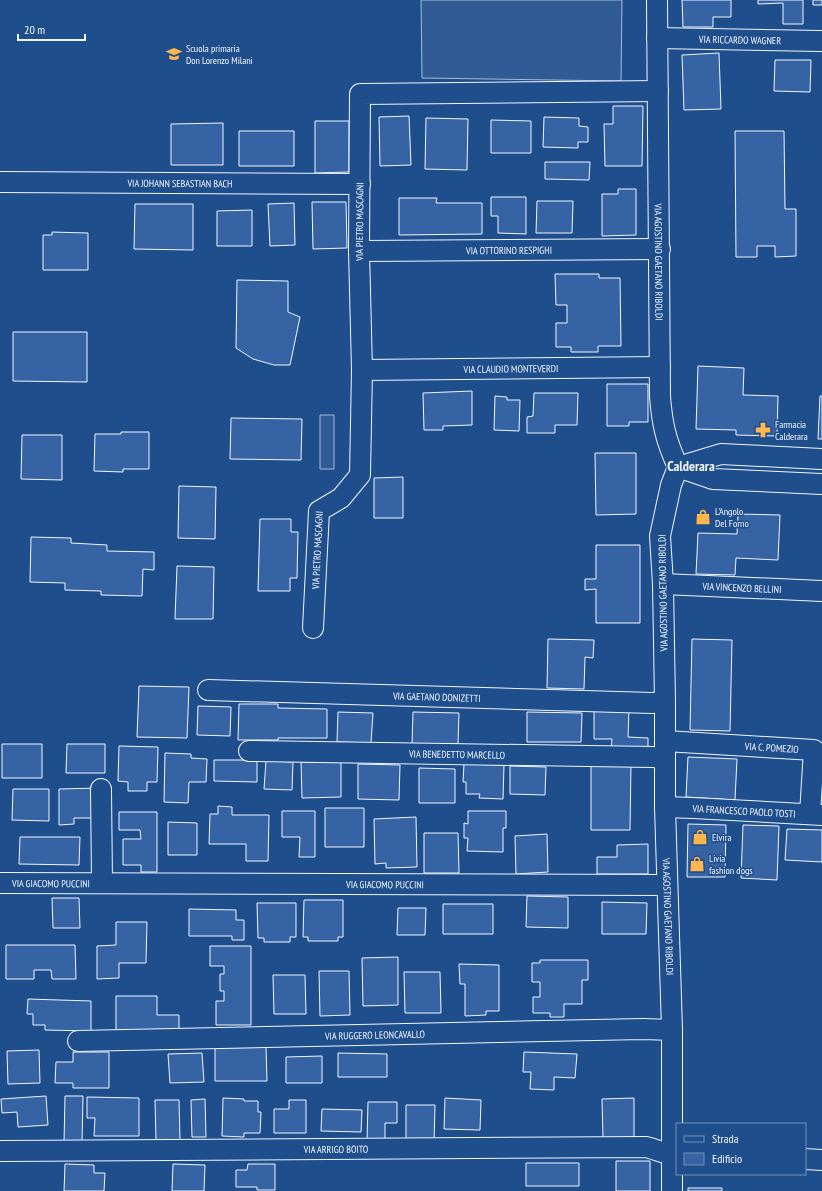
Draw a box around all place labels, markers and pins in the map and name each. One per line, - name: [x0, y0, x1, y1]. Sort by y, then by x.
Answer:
- place label: Scuola primaria Don Lorenzo Milani: [186, 42, 253, 67]
- school or university icon: Scuola primaria Don Lorenzo Milani: [165, 45, 183, 63]
- place label: Farmacia Calderara: [775, 418, 808, 443]
- pharmacy icon: Farmacia Calderara: [754, 421, 772, 439]
- place label: L'Angolo Del Forno: [715, 505, 749, 530]
- shop icon: L'Angolo Del Forno: [694, 508, 712, 526]
- shop icon: Elvira: [691, 828, 709, 846]
- place label: Elvira: [712, 831, 731, 844]
- place label: Livia fashion dogs: [709, 852, 753, 877]
- shop icon: Livia fashion dogs: [688, 855, 706, 873]

